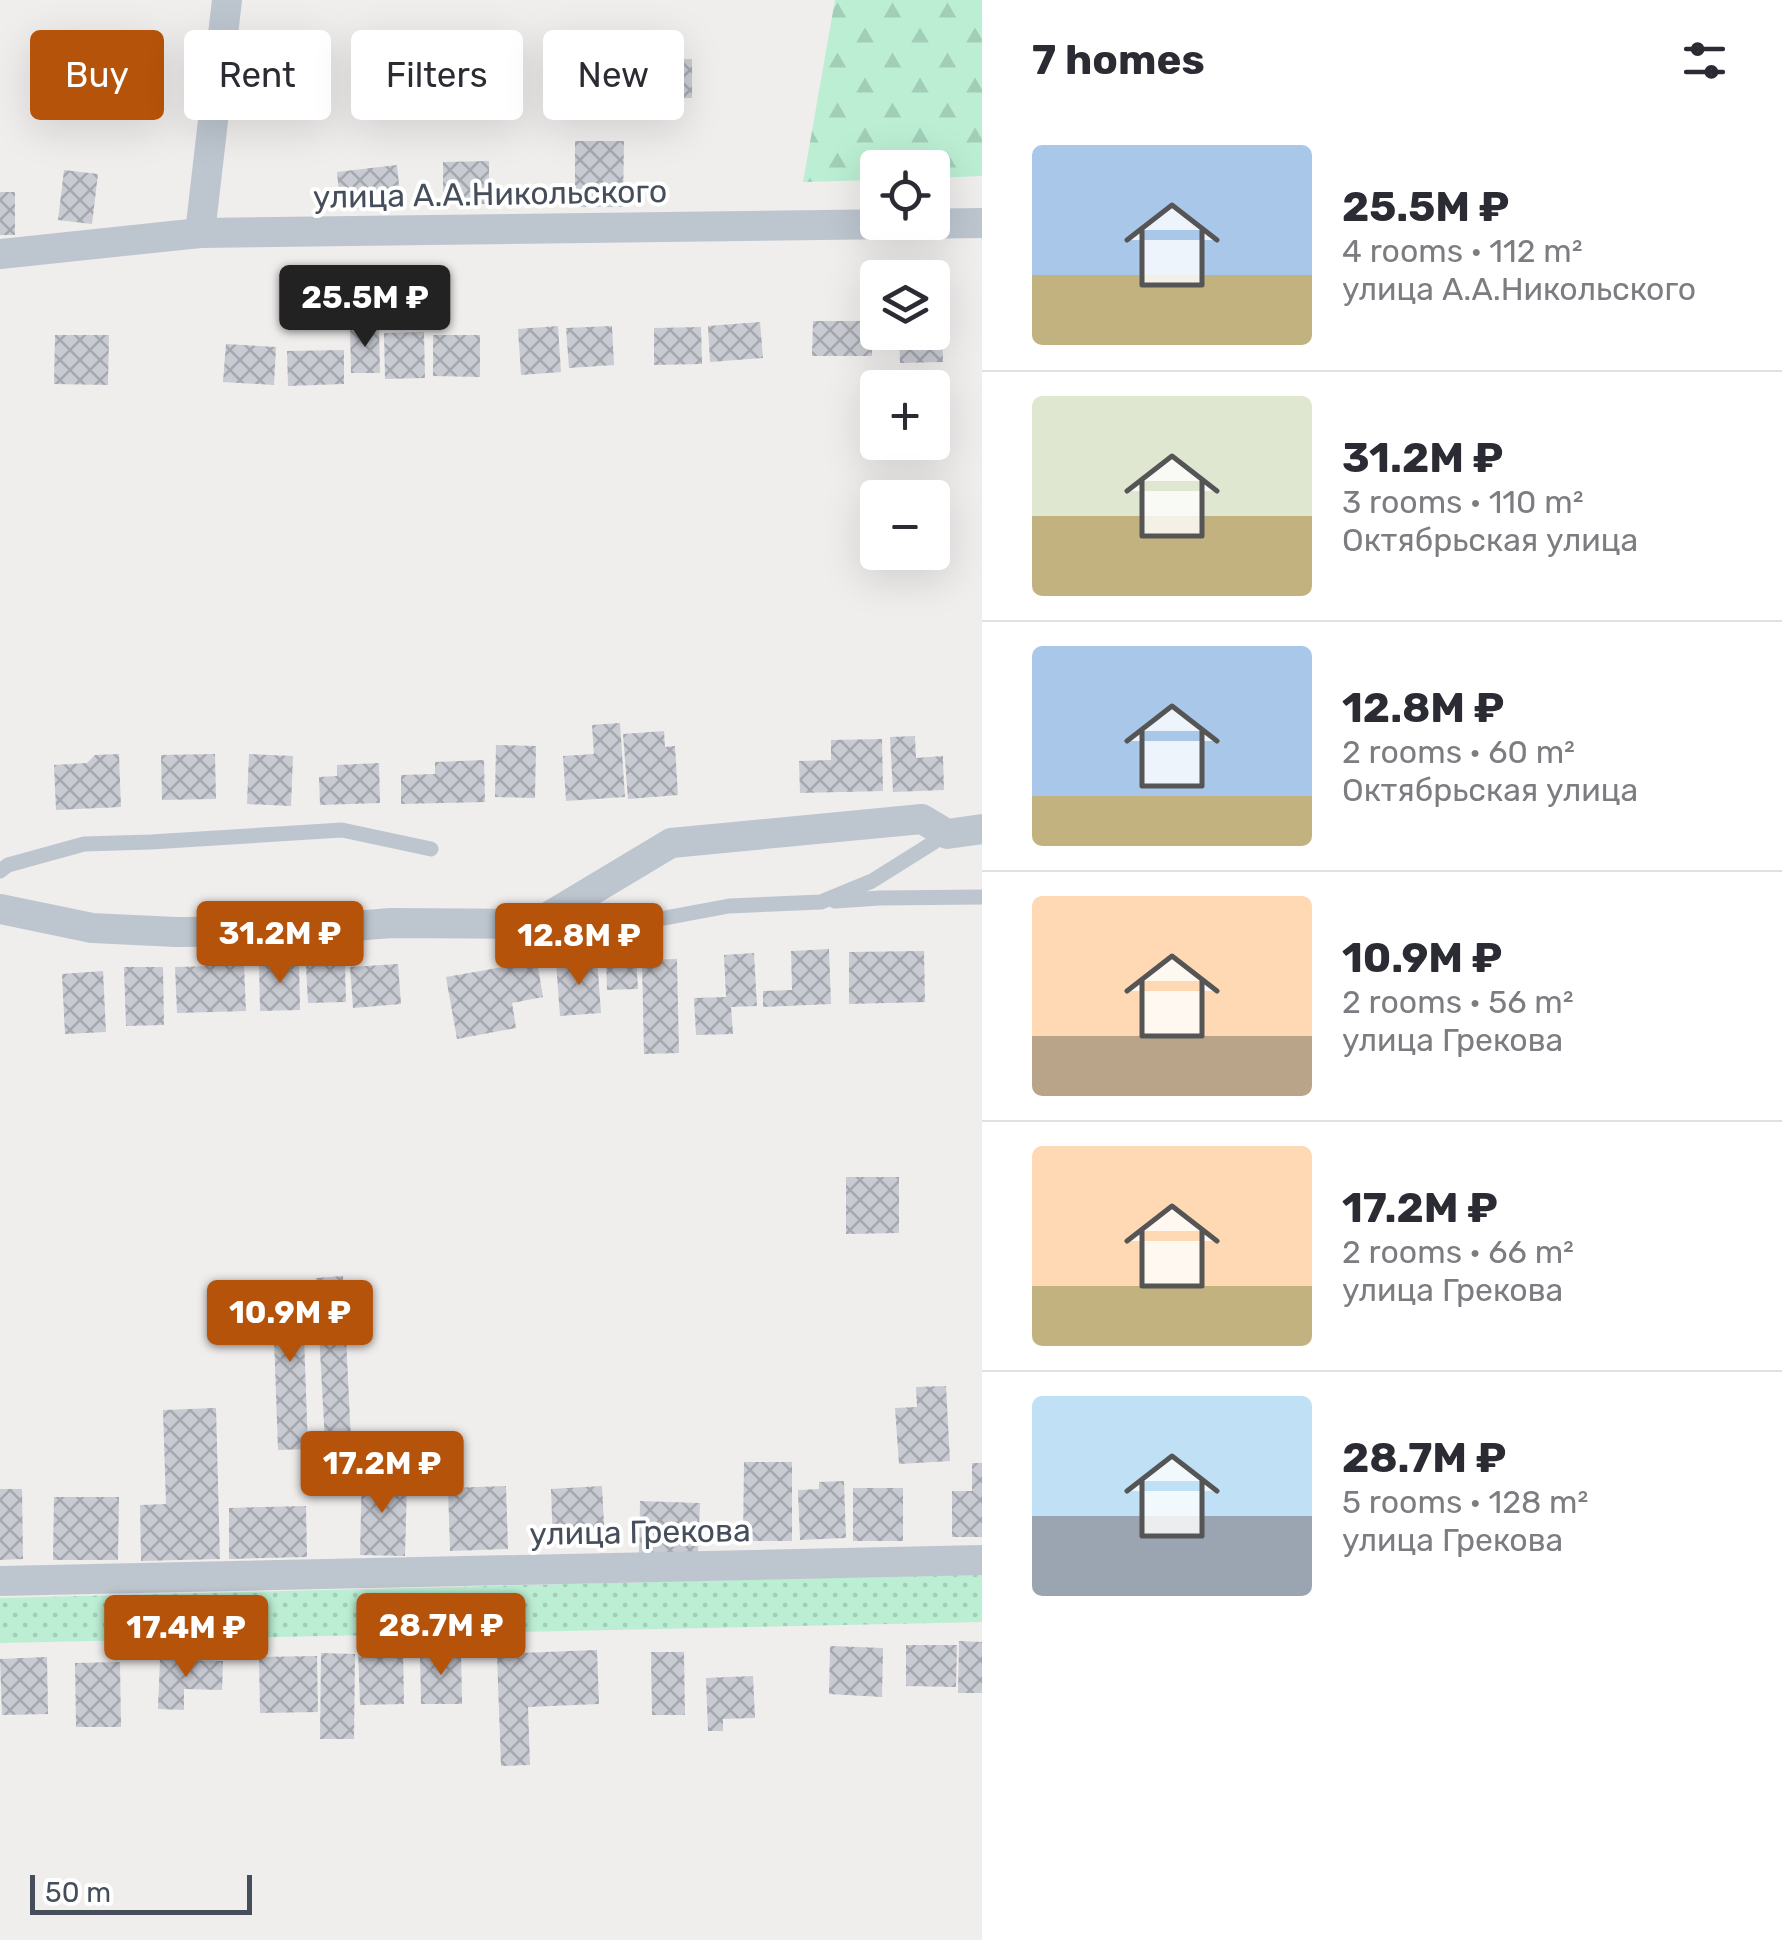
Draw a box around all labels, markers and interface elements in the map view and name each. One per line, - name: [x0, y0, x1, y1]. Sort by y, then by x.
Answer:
- chip: Buy: [30, 30, 164, 120]
- chip: Rent: [184, 30, 331, 120]
- chip: Filters: [351, 30, 523, 120]
- chip: New: [543, 30, 684, 120]
- icon: filters: [1677, 33, 1732, 88]
- text: 7 homes: [1032, 35, 1205, 85]
- map controls: [860, 150, 950, 570]
- button: locate: [860, 150, 950, 240]
- street label: улица А.А.Никольского: [313, 172, 667, 216]
- text: 25.5M ₽: [1342, 182, 1509, 232]
- icon: home: [1112, 185, 1232, 305]
- text: 4 rooms · 112 m²: [1342, 232, 1583, 270]
- button: layers: [860, 260, 950, 350]
- pin: 25.5M ₽: [273, 265, 457, 350]
- text: улица А.А.Никольского: [1342, 270, 1696, 308]
- text: 25.5M ₽: [301, 278, 429, 316]
- button: +: [860, 370, 950, 460]
- text: 31.2M ₽: [1342, 433, 1503, 483]
- icon: home: [1112, 436, 1232, 556]
- button: −: [860, 480, 950, 570]
- text: 3 rooms · 110 m²: [1342, 483, 1584, 521]
- text: Октябрьская улица: [1342, 521, 1638, 559]
- text: 12.8M ₽: [1342, 683, 1504, 733]
- icon: home: [1112, 686, 1232, 806]
- text: 2 rooms · 60 m²: [1342, 733, 1575, 771]
- text: Октябрьская улица: [1342, 771, 1638, 809]
- pin: 31.2M ₽: [188, 901, 372, 986]
- pin: 12.8M ₽: [487, 903, 671, 988]
- text: 31.2M ₽: [219, 914, 341, 952]
- text: 12.8M ₽: [517, 916, 641, 954]
- text: 10.9M ₽: [1342, 933, 1502, 983]
- icon: home: [1112, 936, 1232, 1056]
- text: 2 rooms · 56 m²: [1342, 983, 1574, 1021]
- text: улица Грекова: [1342, 1021, 1563, 1059]
- text: 17.2M ₽: [1342, 1183, 1498, 1233]
- icon: home: [1112, 1186, 1232, 1306]
- text: 2 rooms · 66 m²: [1342, 1233, 1574, 1271]
- text: улица Грекова: [1342, 1271, 1563, 1309]
- pin: 10.9M ₽: [198, 1280, 382, 1365]
- text: 10.9M ₽: [229, 1293, 351, 1331]
- pin: 17.2M ₽: [290, 1431, 474, 1516]
- text: 28.7M ₽: [1342, 1433, 1506, 1483]
- icon: home: [1112, 1436, 1232, 1556]
- text: 17.2M ₽: [323, 1444, 441, 1482]
- text: 5 rooms · 128 m²: [1342, 1483, 1588, 1521]
- street label: улица Грекова: [529, 1511, 751, 1553]
- text: улица Грекова: [1342, 1521, 1563, 1559]
- pin: 28.7M ₽: [349, 1593, 533, 1678]
- pin: 17.4M ₽: [94, 1595, 278, 1680]
- text: 28.7M ₽: [378, 1606, 504, 1644]
- text: 17.4M ₽: [126, 1608, 246, 1646]
- scale bar: [30, 1870, 252, 1914]
- text: 50 m: [45, 1876, 111, 1909]

